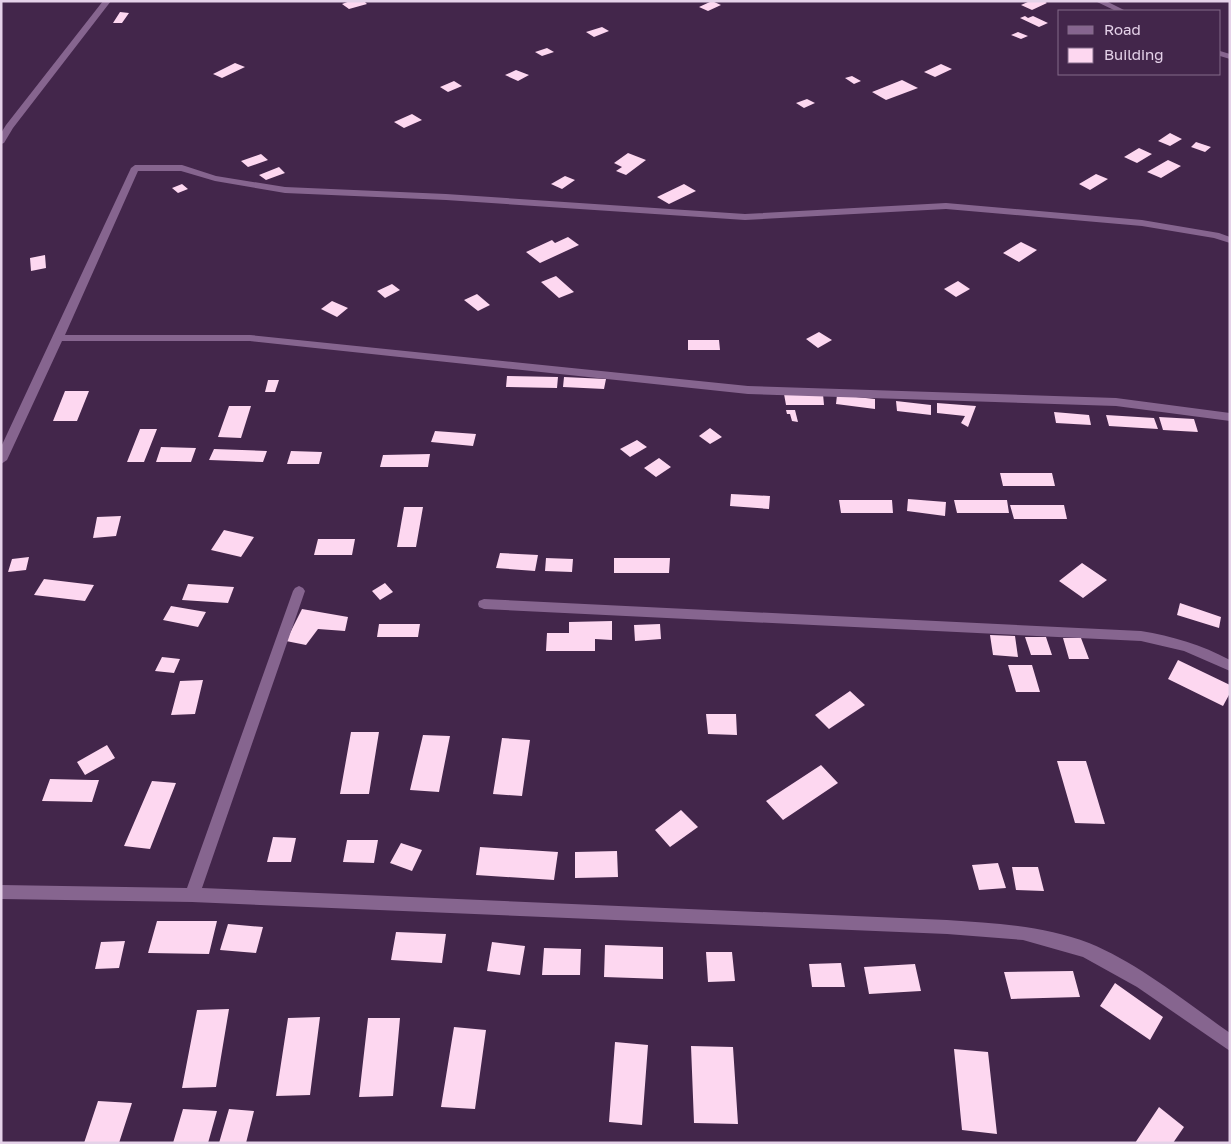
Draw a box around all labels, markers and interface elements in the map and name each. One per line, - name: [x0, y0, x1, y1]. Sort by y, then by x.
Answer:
- legend: [1058, 10, 1221, 75]
- text: Road: [1104, 20, 1141, 38]
- text: Building: [1104, 45, 1164, 63]

